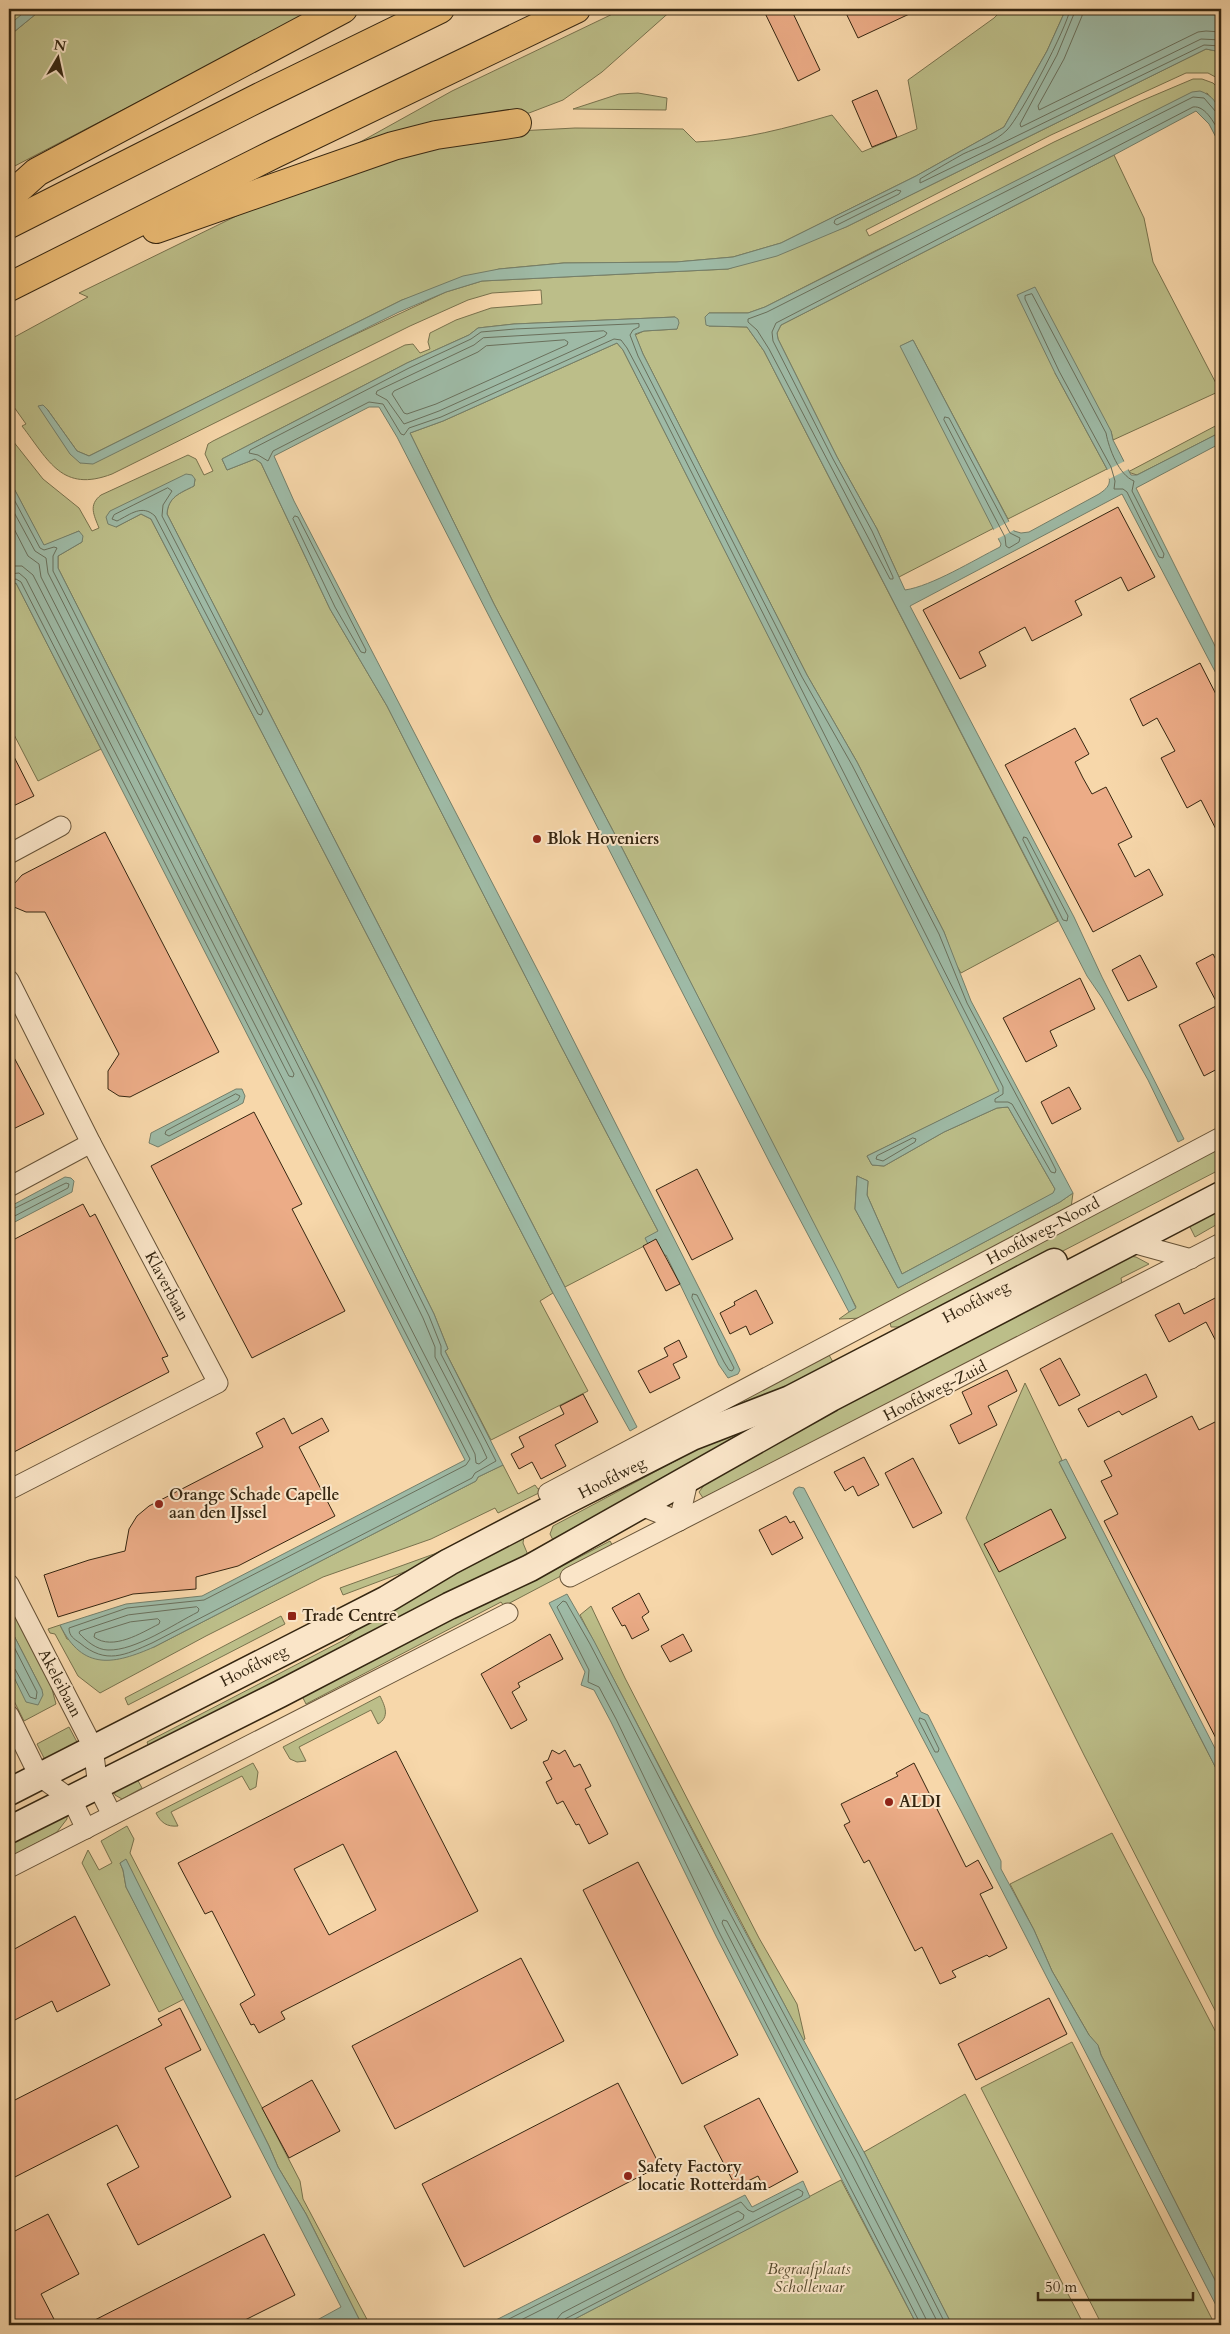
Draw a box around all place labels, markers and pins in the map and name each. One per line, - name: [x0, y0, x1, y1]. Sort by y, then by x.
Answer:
- place label: Blok Hoveniers: [547, 828, 659, 850]
- marker: Blok Hoveniers: [531, 833, 543, 845]
- place label: Orange Schade Capelle aan den IJssel: [169, 1484, 339, 1524]
- marker: Orange Schade Capelle aan den IJssel: [153, 1498, 165, 1510]
- place label: Trade Centre: [302, 1605, 397, 1627]
- marker: Trade Centre: [286, 1610, 298, 1622]
- place label: ALDI: [899, 1791, 941, 1813]
- marker: ALDI: [883, 1796, 895, 1808]
- place label: Safety Factory locatie Rotterdam: [638, 2156, 768, 2196]
- marker: Safety Factory locatie Rotterdam: [622, 2170, 634, 2182]

